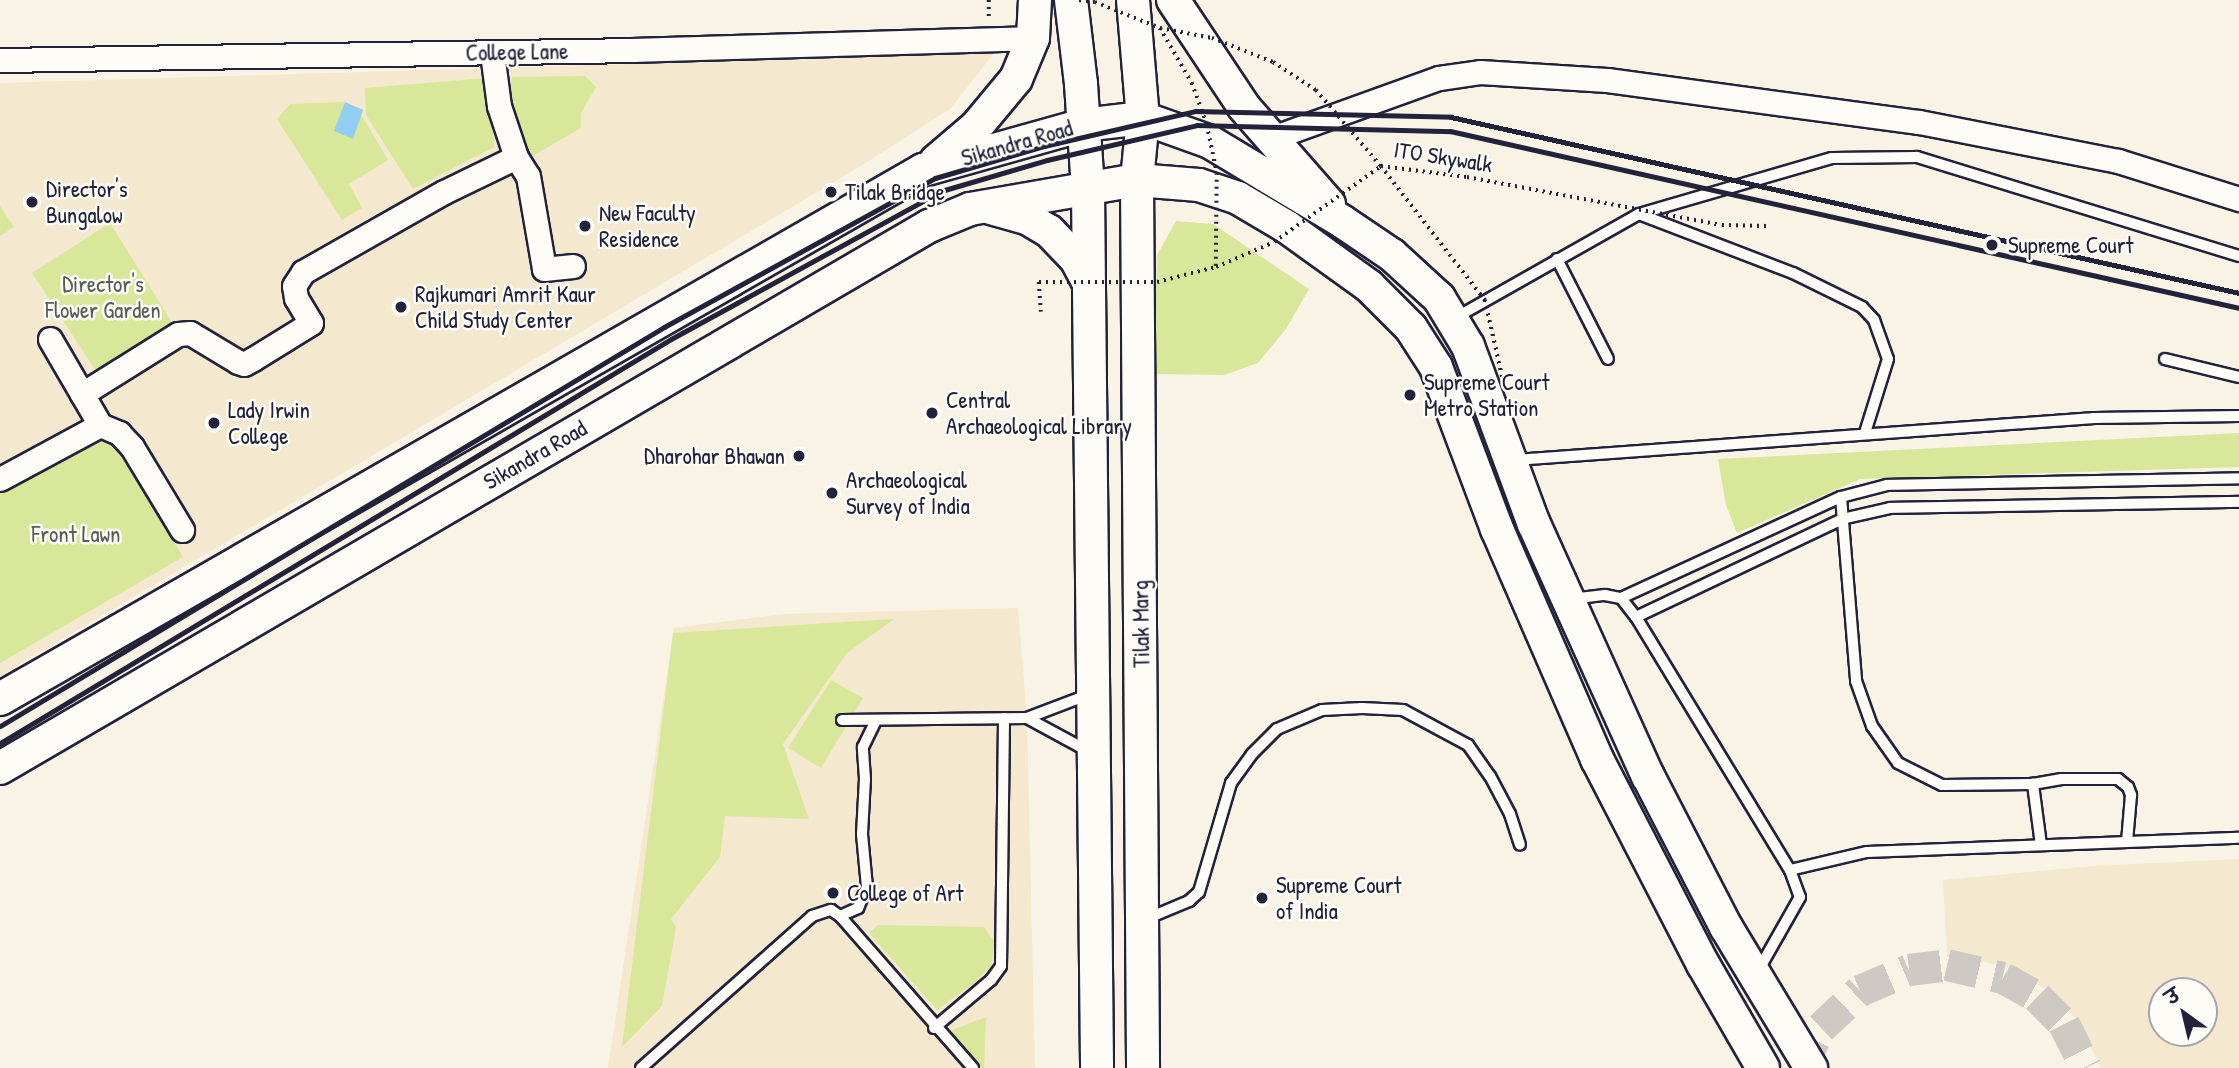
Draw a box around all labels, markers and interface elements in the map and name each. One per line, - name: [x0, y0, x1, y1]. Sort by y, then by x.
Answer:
- street label: College Lane: [465, 37, 569, 67]
- street label: Sikandra Road: [958, 114, 1076, 172]
- street label: ITO Skywalk: [1392, 136, 1494, 178]
- place label: Director's Bungalow: [46, 175, 128, 229]
- place label: Tilak Bridge: [845, 178, 945, 206]
- marker: Tilak Bridge: [823, 184, 839, 200]
- marker: Director's Bungalow: [24, 194, 40, 210]
- place label: New Faculty Residence: [599, 199, 696, 253]
- marker: New Faculty Residence: [577, 218, 593, 234]
- place label: Supreme Court: [2008, 231, 2134, 259]
- marker: Supreme Court: [1982, 235, 2002, 255]
- park label: Director's Flower Garden: [45, 270, 161, 324]
- place label: Rajkumari Amrit Kaur Child Study Center: [415, 280, 596, 334]
- marker: Rajkumari Amrit Kaur Child Study Center: [393, 299, 409, 315]
- place label: Supreme Court‌ Metro Station: [1424, 368, 1550, 422]
- place label: Central Archaeological Library: [946, 386, 1132, 440]
- marker: Supreme Court‌ Metro Station: [1402, 387, 1418, 403]
- place label: Lady Irwin College: [228, 396, 310, 450]
- marker: Central Archaeological Library: [924, 405, 940, 421]
- street label: Sikandra Road: [479, 414, 591, 496]
- marker: Lady Irwin College: [206, 415, 222, 431]
- place label: Dharohar Bhawan: [644, 442, 785, 470]
- marker: Dharohar Bhawan: [791, 448, 807, 464]
- place label: Archaeological Survey of India: [846, 466, 970, 520]
- marker: Archaeological Survey of India: [824, 485, 840, 501]
- park label: Front Lawn: [32, 520, 120, 548]
- street label: Tilak Marg: [1126, 580, 1156, 668]
- place label: Supreme Court of India: [1276, 871, 1402, 925]
- place label: College of Art: [847, 879, 963, 907]
- marker: College of Art: [825, 885, 841, 901]
- marker: Supreme Court of India: [1254, 890, 1270, 906]
- north arrow: [2148, 977, 2218, 1047]
- text: उ: [2160, 982, 2185, 1011]

